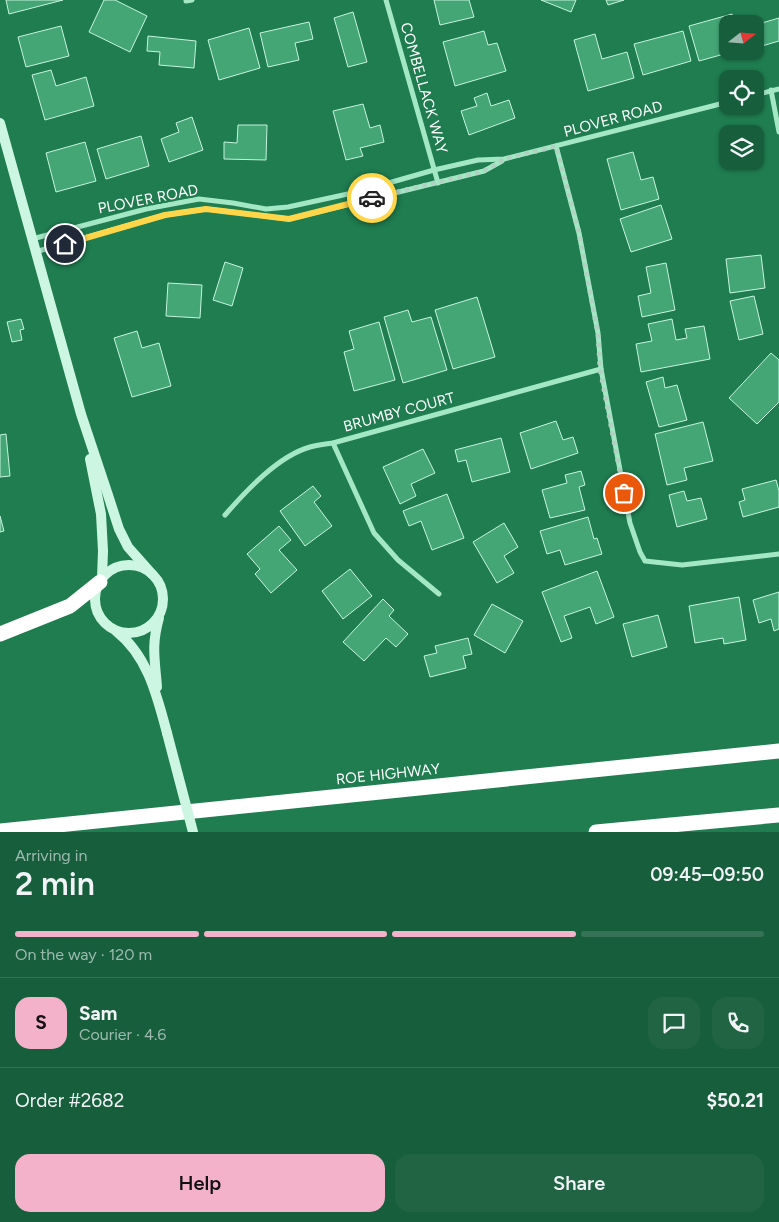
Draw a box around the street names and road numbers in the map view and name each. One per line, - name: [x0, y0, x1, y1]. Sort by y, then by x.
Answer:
- street label: COMBELLACK WAY: [397, 21, 451, 155]
- street label: PLOVER ROAD: [562, 97, 664, 141]
- street label: PLOVER ROAD: [96, 180, 200, 218]
- street label: BRUMBY COURT: [341, 388, 457, 436]
- street label: ROE HIGHWAY: [335, 760, 441, 788]

